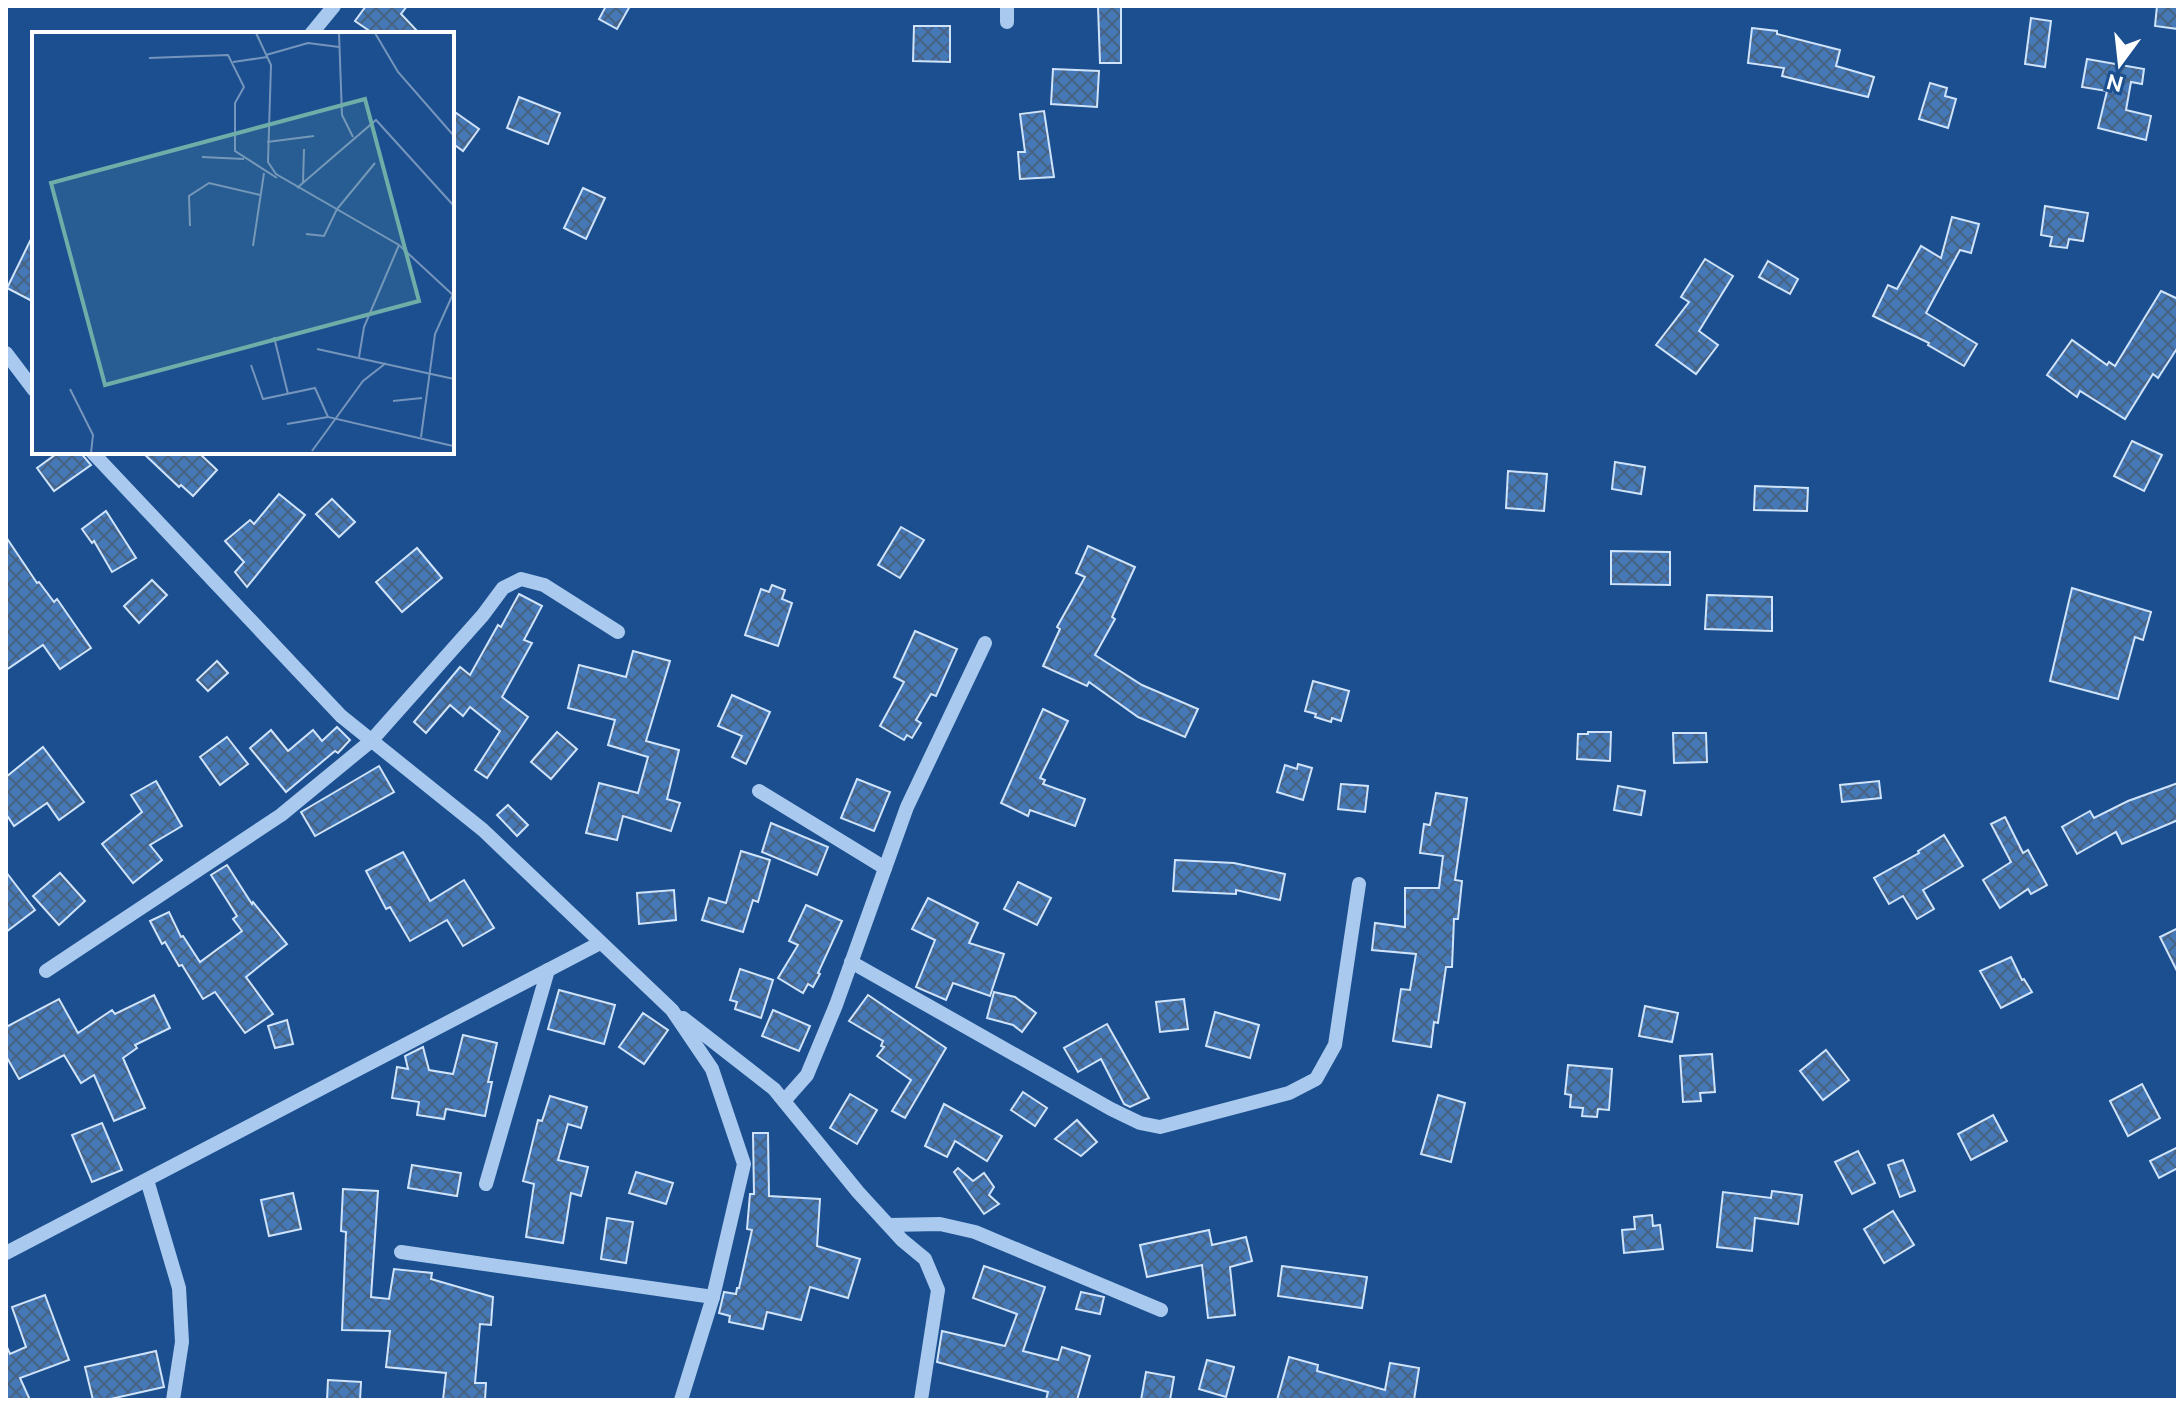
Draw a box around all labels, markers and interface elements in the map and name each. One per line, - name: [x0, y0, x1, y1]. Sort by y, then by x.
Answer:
- north arrow: [2080, 24, 2160, 104]
- inset map: [32, 32, 454, 454]
- text: N: [2104, 70, 2126, 98]

